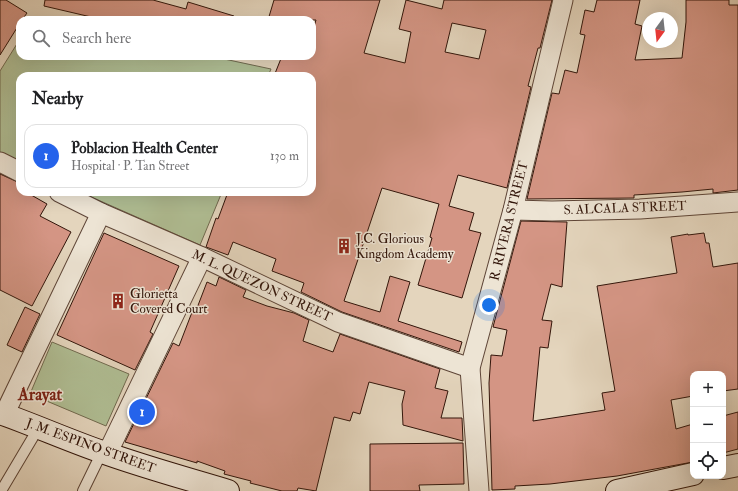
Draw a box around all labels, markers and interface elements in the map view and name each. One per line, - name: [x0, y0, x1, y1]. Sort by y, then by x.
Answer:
- north arrow: [642, 12, 678, 48]
- search box: [16, 16, 316, 60]
- icon: search: [30, 27, 52, 49]
- text: Search here: [62, 29, 131, 48]
- text: Nearby: [32, 88, 83, 109]
- text: Poblacion Health Center: [71, 139, 218, 158]
- text: 1: [44, 148, 48, 164]
- text: 130 m: [270, 148, 299, 164]
- text: Hospital · P. Tan Street: [71, 158, 190, 174]
- street label: R. RIVERA STREET: [486, 159, 532, 283]
- street label: S. ALCALA STREET: [563, 198, 687, 218]
- place label: J.C. Glorious Kingdom Academy: [355, 231, 454, 263]
- building icon: J.C. Glorious Kingdom Academy: [335, 237, 353, 255]
- street label: M. L. QUEZON STREET: [189, 246, 335, 326]
- place label: Glorietta Covered Court: [130, 286, 208, 317]
- building icon: Glorietta Covered Court: [109, 292, 127, 310]
- your location: [479, 295, 499, 315]
- map controls: [690, 371, 726, 479]
- button: +: [690, 371, 726, 407]
- district label: Arayat: [17, 384, 62, 406]
- pin: 1: [129, 397, 155, 427]
- button: −: [690, 407, 726, 443]
- street label: J. M. ESPINO STREET: [23, 415, 158, 477]
- button: locate: [690, 443, 726, 479]

